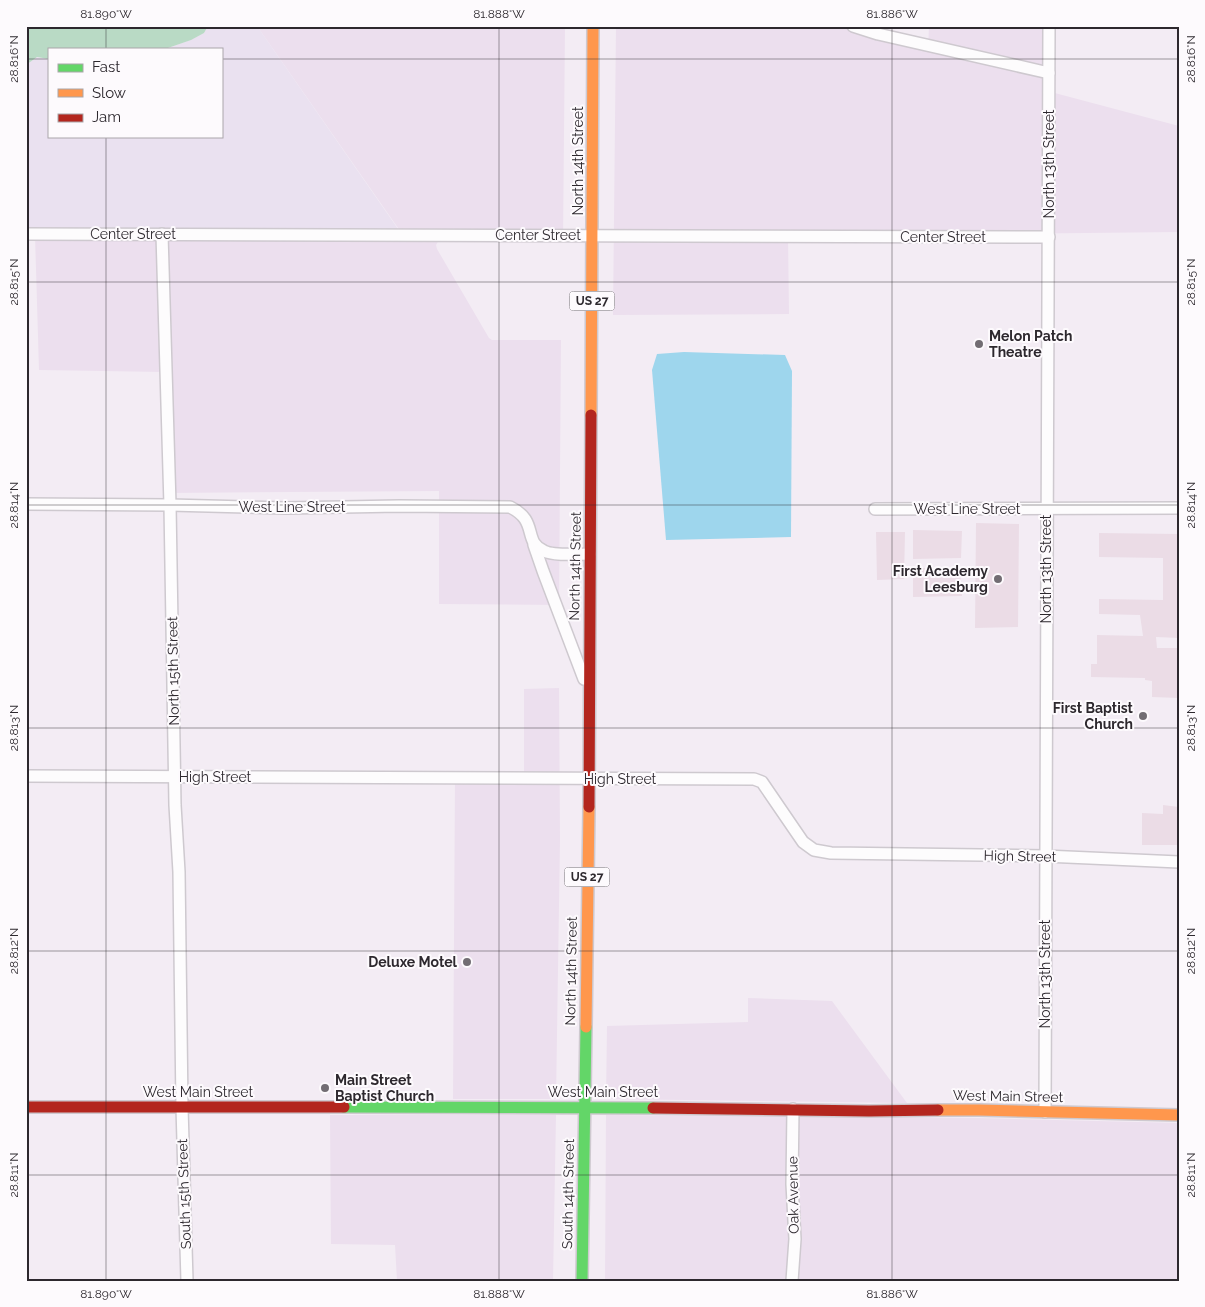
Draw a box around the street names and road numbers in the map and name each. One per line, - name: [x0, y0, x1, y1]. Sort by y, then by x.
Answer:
- street label: North 14th Street: [570, 106, 586, 216]
- street label: North 13th Street: [1041, 109, 1057, 219]
- street label: Center Street: [90, 226, 176, 242]
- street label: Center Street: [495, 227, 581, 243]
- street label: Center Street: [900, 229, 986, 245]
- road number: US 27: [570, 292, 614, 310]
- street label: West Line Street: [239, 499, 346, 515]
- street label: West Line Street: [914, 501, 1021, 517]
- street label: North 14th Street: [566, 511, 584, 621]
- street label: North 13th Street: [1038, 514, 1054, 624]
- street label: North 15th Street: [164, 616, 182, 726]
- street label: High Street: [179, 769, 252, 785]
- street label: High Street: [584, 771, 657, 787]
- street label: High Street: [984, 847, 1057, 865]
- road number: US 27: [564, 868, 610, 886]
- street label: North 14th Street: [562, 916, 580, 1026]
- street label: North 13th Street: [1037, 919, 1053, 1029]
- street label: West Main Street: [143, 1084, 253, 1100]
- street label: West Main Street: [548, 1084, 658, 1100]
- street label: West Main Street: [953, 1087, 1064, 1105]
- street label: South 15th Street: [174, 1138, 194, 1249]
- street label: South 14th Street: [559, 1138, 577, 1249]
- street label: Oak Avenue: [784, 1156, 802, 1234]

